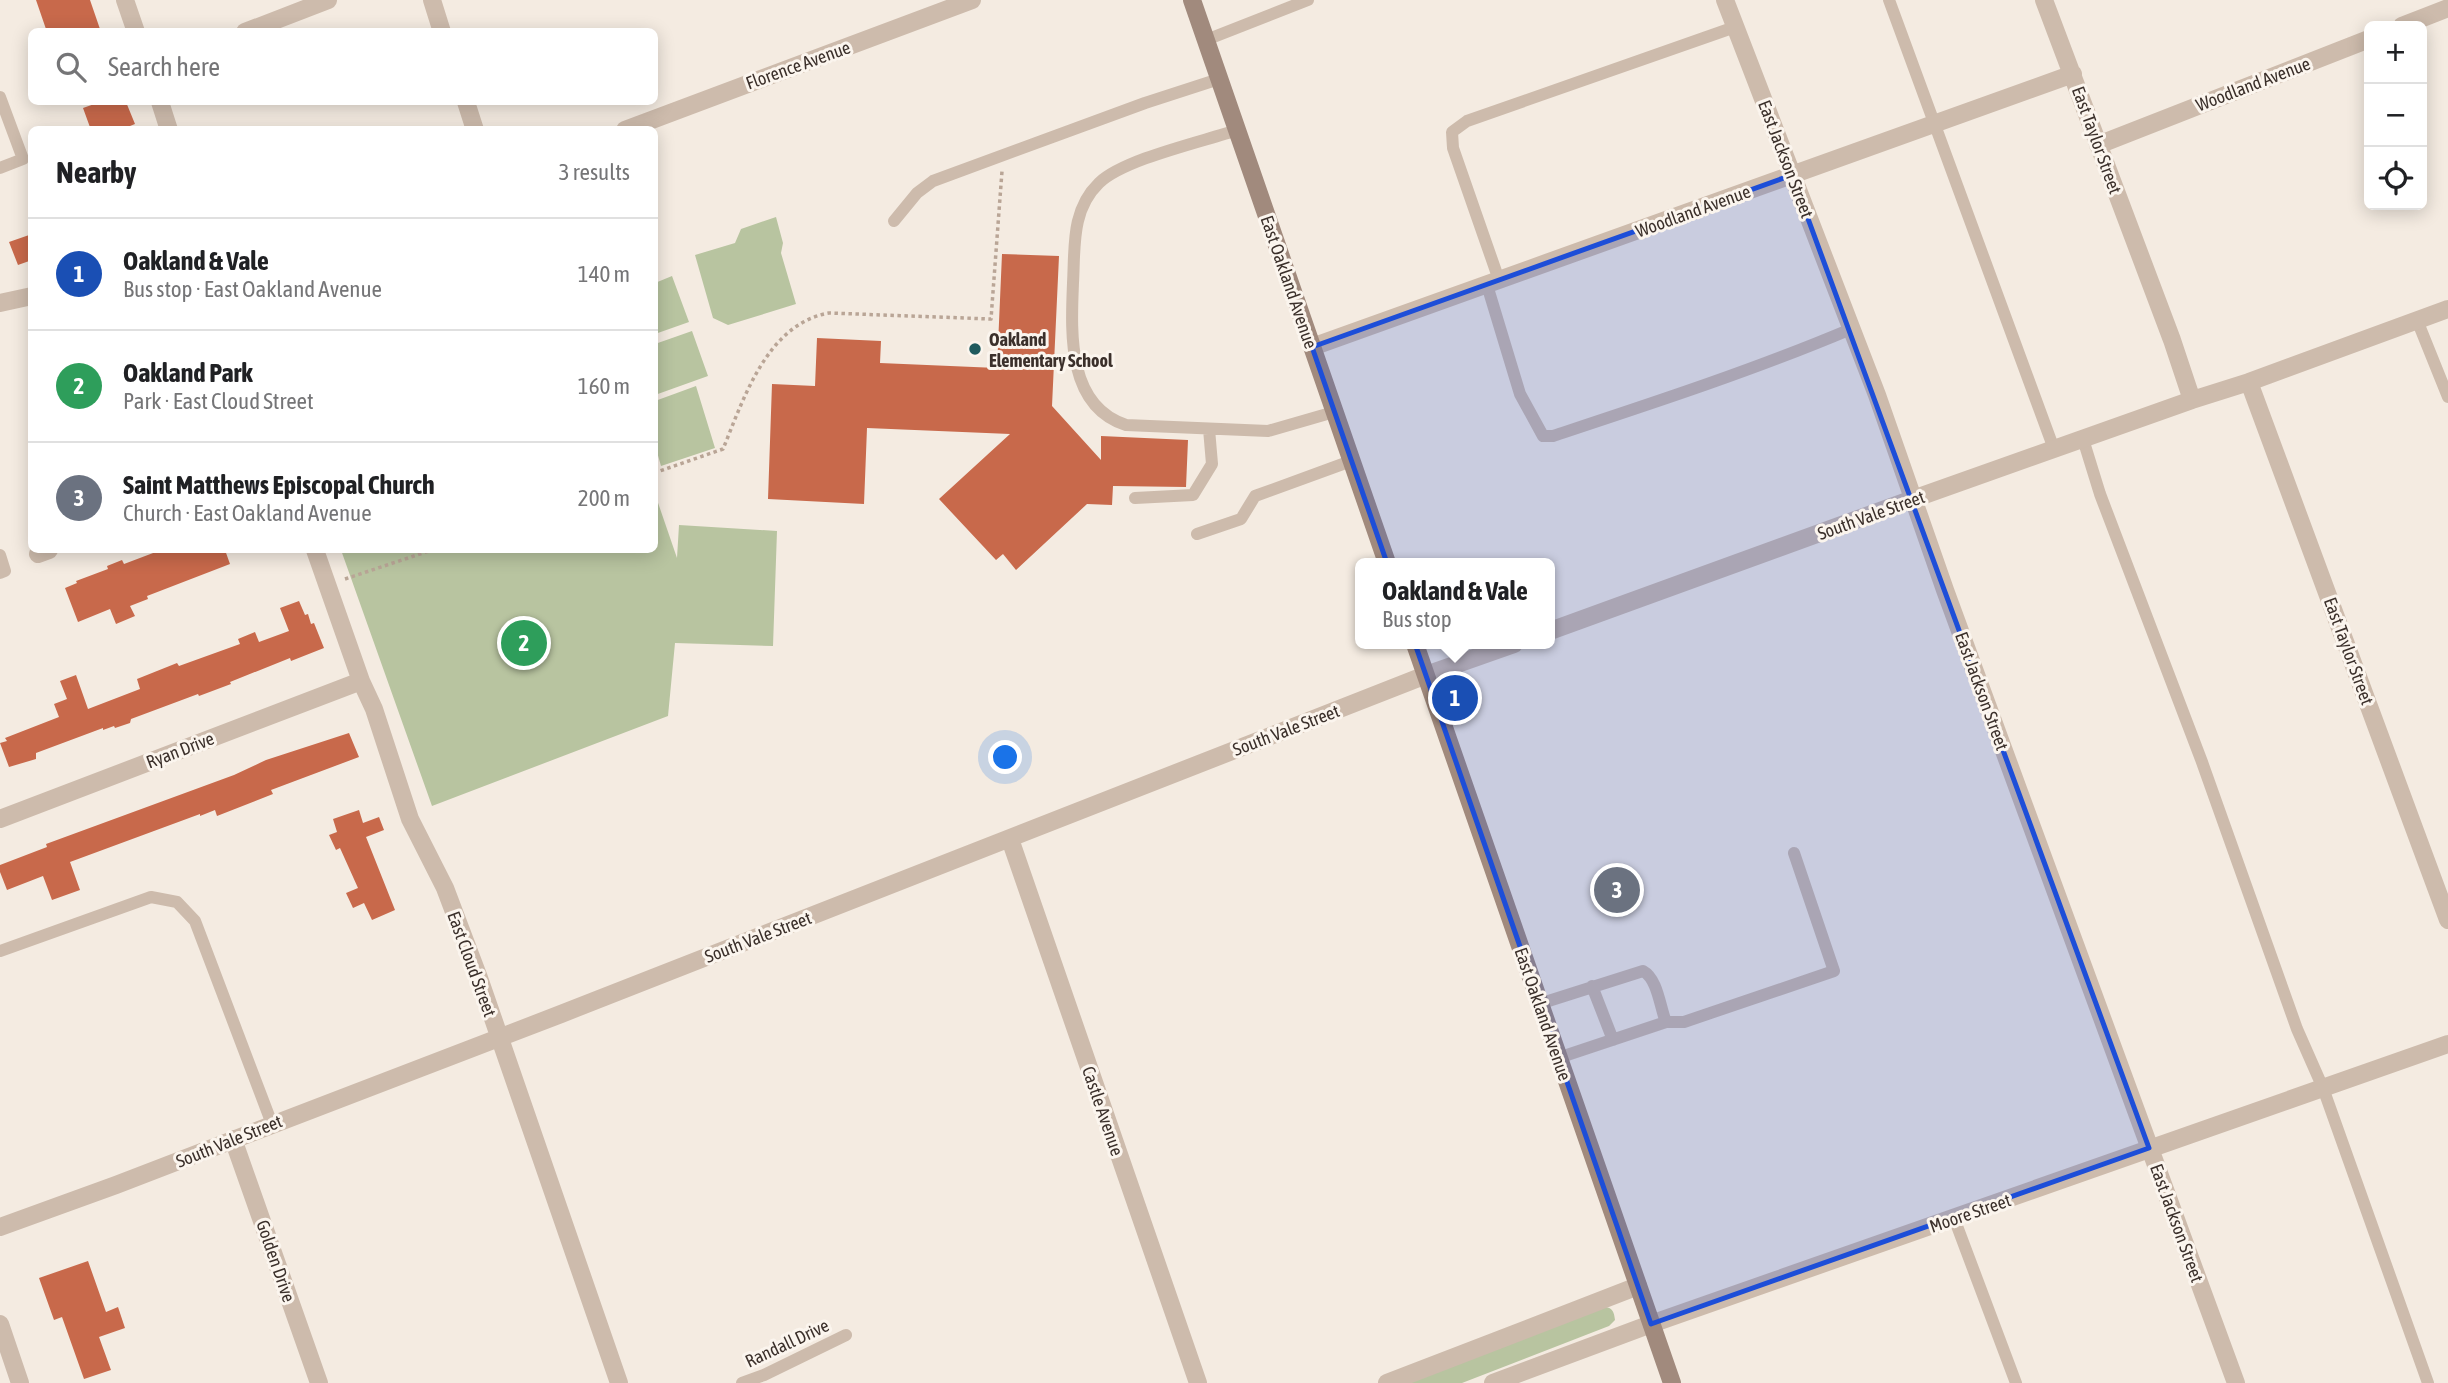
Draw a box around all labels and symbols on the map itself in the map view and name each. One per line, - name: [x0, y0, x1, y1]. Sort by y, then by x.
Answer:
- street label: Florence Avenue: [743, 36, 853, 94]
- street label: Woodland Avenue: [2193, 53, 2313, 115]
- street label: East Taylor Street: [2068, 83, 2126, 197]
- street label: East Jackson Street: [1754, 97, 1818, 221]
- street label: Woodland Avenue: [1633, 180, 1753, 242]
- street label: East Oakland Avenue: [1256, 213, 1322, 351]
- place label: Oakland Elementary School: [989, 329, 1113, 371]
- marker: Oakland Elementary School: [967, 341, 983, 357]
- street label: South Vale Street: [1815, 486, 1927, 544]
- street label: East Taylor Street: [2320, 594, 2378, 708]
- pin: 2: [501, 617, 547, 669]
- street label: East Jackson Street: [1951, 629, 2013, 753]
- pin: 1: [1432, 672, 1478, 724]
- street label: South Vale Street: [1230, 700, 1342, 760]
- street label: Ryan Drive: [143, 728, 217, 772]
- your location: [988, 740, 1022, 774]
- pin: 3: [1594, 864, 1640, 916]
- street label: South Vale Street: [702, 907, 814, 967]
- street label: East Cloud Street: [443, 909, 501, 1019]
- street label: East Oakland Avenue: [1510, 945, 1576, 1083]
- street label: Castle Avenue: [1078, 1064, 1128, 1158]
- street label: South Vale Street: [173, 1110, 285, 1172]
- street label: East Jackson Street: [2146, 1161, 2208, 1285]
- street label: Moore Street: [1927, 1189, 2013, 1237]
- street label: Golden Drive: [252, 1217, 300, 1305]
- street label: Randall Drive: [742, 1314, 832, 1372]

